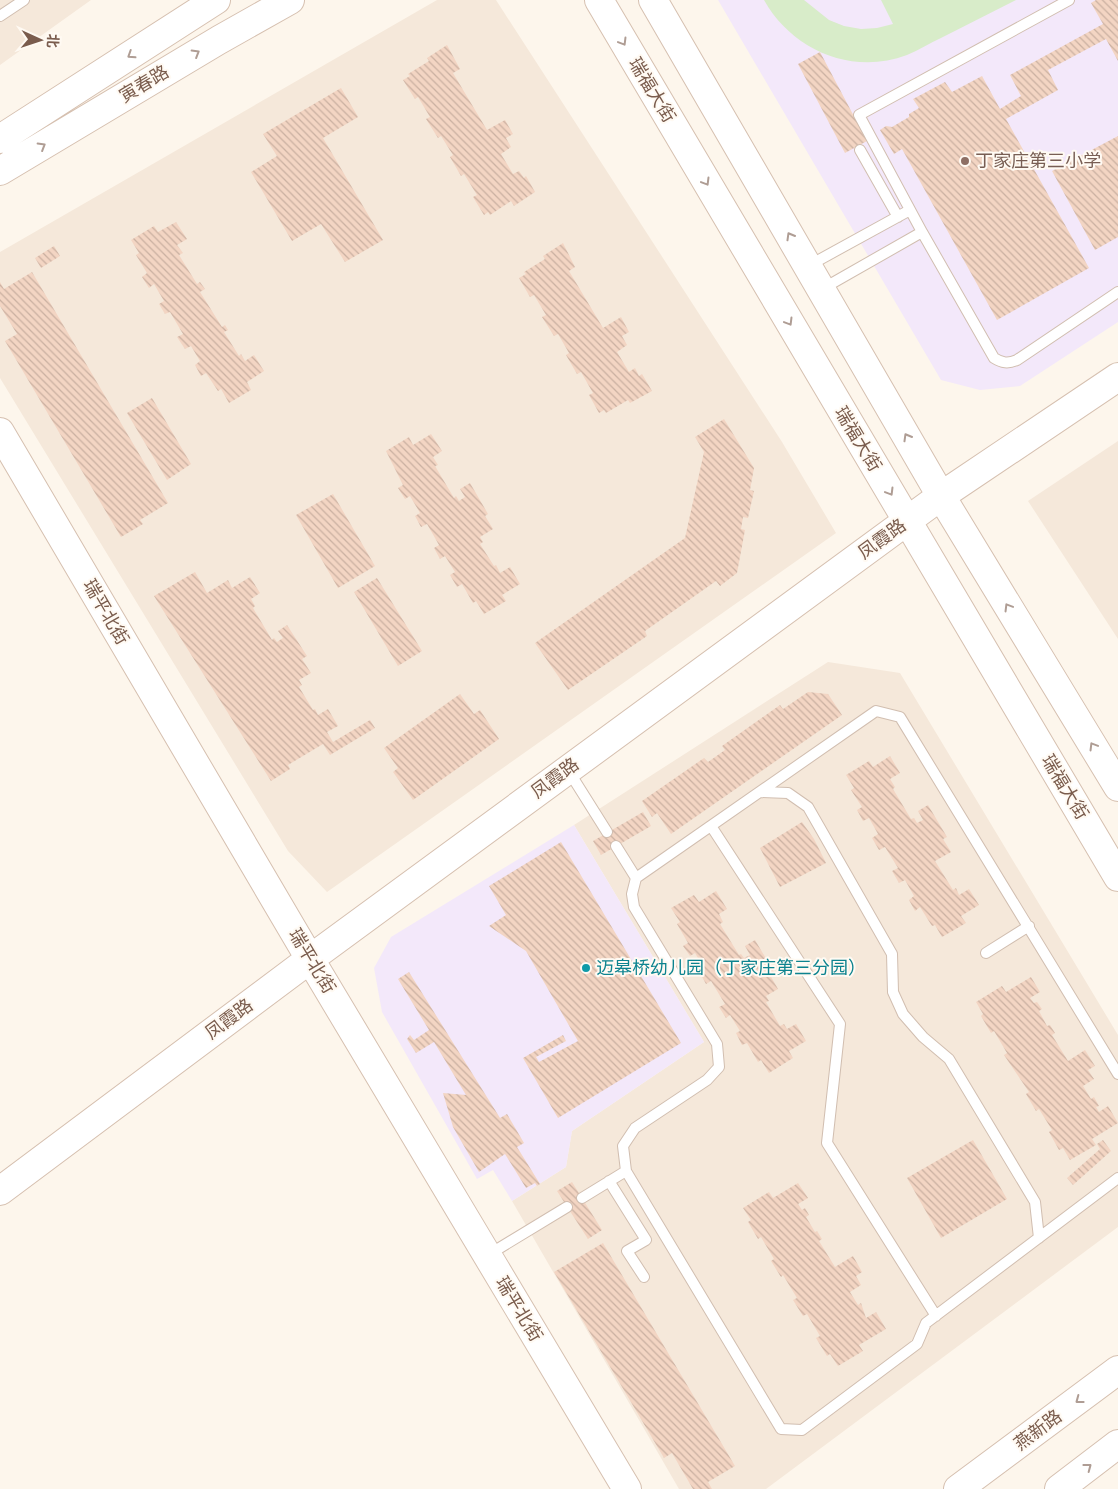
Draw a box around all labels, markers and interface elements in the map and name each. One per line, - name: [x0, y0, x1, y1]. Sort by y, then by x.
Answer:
- north arrow: [15, 15, 65, 65]
- text: 北: [44, 33, 63, 48]
- one-way arrow: [617, 36, 627, 45]
- one-way arrow: [127, 49, 136, 58]
- one-way arrow: [191, 50, 200, 60]
- street label: 瑞福大街: [624, 52, 682, 127]
- street label: 寅春路: [114, 59, 173, 107]
- one-way arrow: [36, 143, 45, 153]
- place label: 丁家庄第三小学: [975, 148, 1101, 172]
- marker: 丁家庄第三小学: [959, 155, 971, 167]
- one-way arrow: [700, 176, 710, 185]
- one-way arrow: [787, 232, 797, 241]
- one-way arrow: [782, 316, 792, 325]
- street label: 瑞福大街: [830, 401, 888, 476]
- one-way arrow: [903, 434, 913, 443]
- one-way arrow: [883, 486, 893, 495]
- street label: 凤霞路: [853, 513, 910, 564]
- street label: 瑞平北街: [78, 574, 135, 649]
- one-way arrow: [1005, 603, 1015, 612]
- one-way arrow: [1089, 742, 1099, 751]
- street label: 瑞福大街: [1037, 749, 1095, 824]
- street label: 凤霞路: [526, 751, 583, 803]
- street label: 瑞平北街: [284, 923, 342, 998]
- place label: 迈皋桥幼儿园（丁家庄第三分园）: [596, 955, 866, 979]
- marker: 迈皋桥幼儿园（丁家庄第三分园）: [580, 962, 592, 974]
- street label: 凤霞路: [200, 992, 257, 1044]
- street label: 瑞平北街: [491, 1271, 549, 1346]
- one-way arrow: [1076, 1394, 1085, 1402]
- street label: 燕新路: [1009, 1403, 1066, 1455]
- one-way arrow: [1082, 1464, 1091, 1472]

